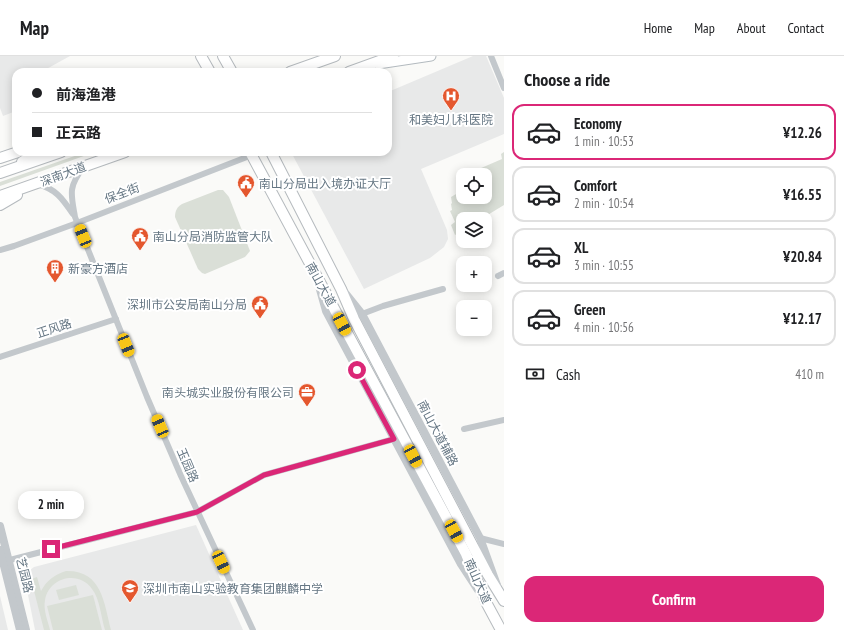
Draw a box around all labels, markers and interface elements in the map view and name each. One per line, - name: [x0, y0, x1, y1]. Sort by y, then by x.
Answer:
- text: Map: [20, 16, 49, 40]
- text: Home: [644, 19, 672, 37]
- text: Map: [694, 19, 715, 37]
- text: About: [737, 19, 766, 37]
- text: Contact: [788, 19, 824, 37]
- text: Choose a ride: [524, 68, 610, 91]
- text: 前海渔港: [56, 85, 116, 104]
- hospital icon: 和美妇儿科医院: [441, 86, 461, 111]
- place label: 和美妇儿科医院: [409, 112, 493, 127]
- icon: car: [526, 114, 562, 150]
- text: Economy: [574, 114, 622, 133]
- text: 正云路: [56, 123, 101, 142]
- text: ¥12.26: [783, 123, 822, 142]
- text: 1 min · 10:53: [574, 133, 634, 150]
- street label: 深南大道: [38, 159, 88, 189]
- map controls: [456, 168, 492, 336]
- button: locate: [456, 168, 492, 204]
- public building icon: 南山分局出入境办证大厅: [236, 173, 256, 198]
- place label: 南山分局出入境办证大厅: [259, 176, 391, 191]
- icon: car: [526, 176, 562, 212]
- text: Comfort: [574, 176, 617, 195]
- street label: 保全街: [103, 180, 141, 206]
- text: ¥16.55: [783, 185, 822, 204]
- text: 2 min · 10:54: [574, 195, 634, 212]
- button: layers: [456, 212, 492, 248]
- car: [73, 223, 93, 249]
- public building icon: 南山分局消防监管大队: [130, 226, 150, 251]
- place label: 南山分局消防监管大队: [153, 229, 273, 244]
- icon: car: [526, 238, 562, 274]
- text: XL: [574, 238, 588, 257]
- text: ¥20.84: [783, 247, 822, 266]
- button: +: [456, 256, 492, 292]
- text: 3 min · 10:55: [574, 257, 634, 274]
- building icon: 新豪方酒店: [45, 258, 65, 283]
- street label: 南山大道: [303, 259, 339, 309]
- place label: 新豪方酒店: [68, 261, 128, 276]
- public building icon: 深圳市公安局南山分局: [250, 294, 270, 319]
- place label: 深圳市公安局南山分局: [127, 297, 247, 312]
- button: −: [456, 300, 492, 336]
- icon: car: [526, 300, 562, 336]
- text: Green: [574, 300, 606, 319]
- text: ¥12.17: [783, 309, 822, 328]
- car: [331, 311, 353, 337]
- street label: 正风路: [35, 315, 73, 341]
- text: 4 min · 10:56: [574, 319, 634, 336]
- car: [116, 332, 136, 358]
- route start: [348, 361, 366, 379]
- icon: cash: [524, 363, 546, 385]
- text: Cash: [556, 365, 580, 384]
- text: 410 m: [795, 366, 824, 383]
- office icon: 南头城实业股份有限公司: [297, 382, 317, 407]
- place label: 南头城实业股份有限公司: [162, 385, 294, 400]
- street label: 南山大道辅路: [414, 398, 462, 468]
- car: [150, 413, 170, 439]
- car: [402, 443, 424, 469]
- street label: 玉园路: [174, 445, 202, 485]
- callout: 2 min: [18, 491, 84, 519]
- text: 2 min: [38, 496, 64, 513]
- car: [443, 518, 465, 544]
- route end: [42, 540, 60, 558]
- car: [210, 549, 232, 575]
- street label: 艺园路: [13, 556, 37, 594]
- street label: 南山大道: [461, 556, 495, 606]
- button: Confirm: [524, 576, 824, 622]
- school or university icon: 深圳市南山实验教育集团麒麟中学: [120, 578, 140, 603]
- place label: 深圳市南山实验教育集团麒麟中学: [143, 581, 323, 596]

